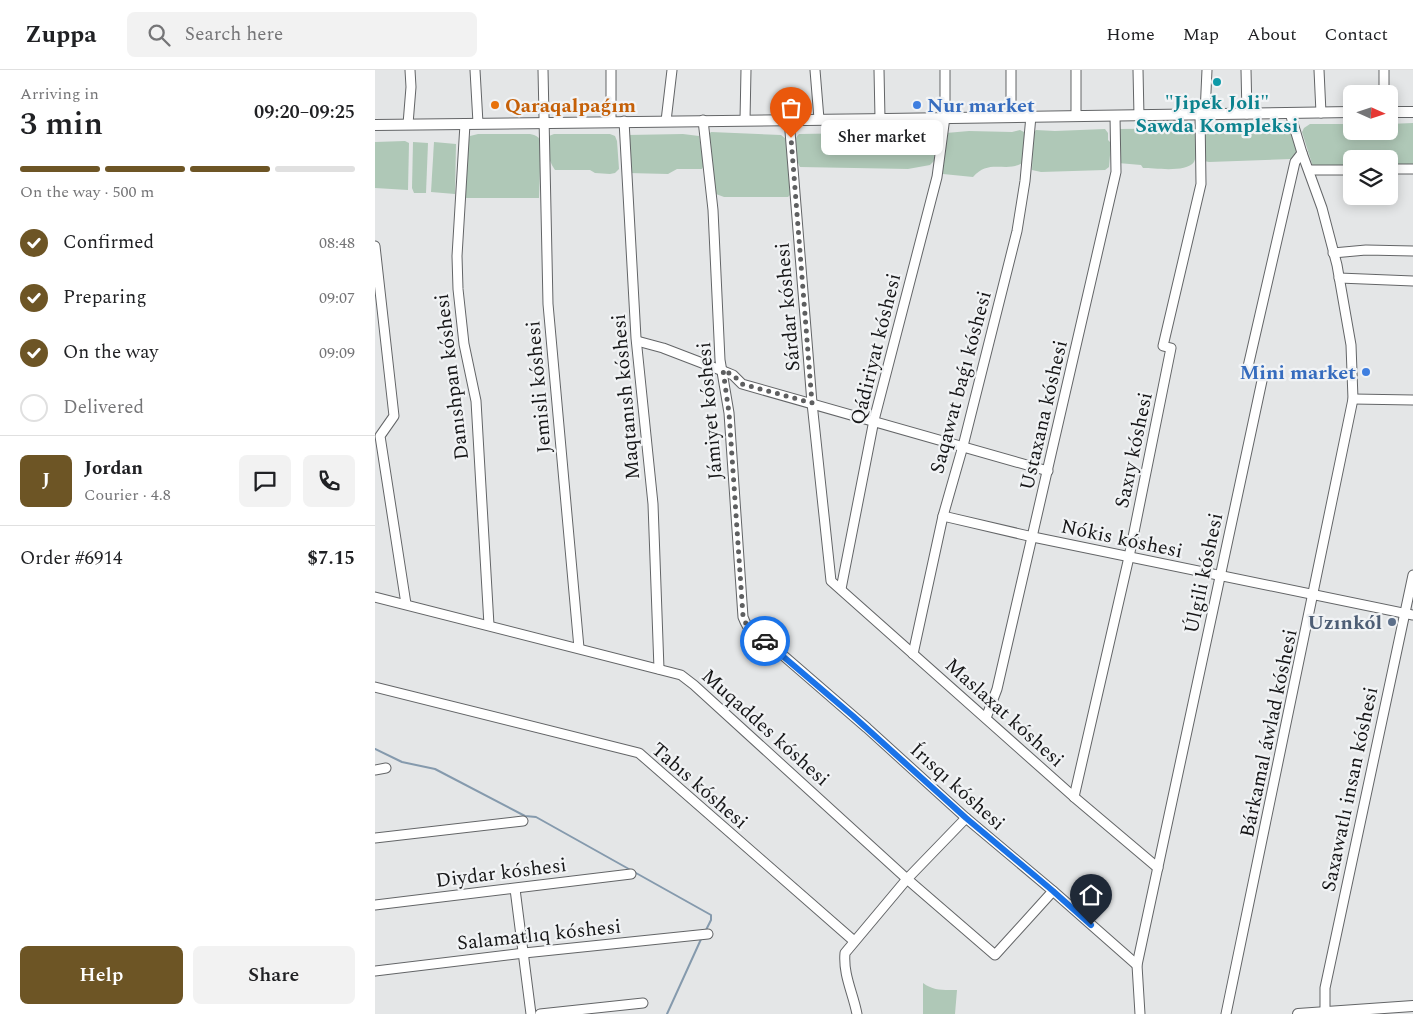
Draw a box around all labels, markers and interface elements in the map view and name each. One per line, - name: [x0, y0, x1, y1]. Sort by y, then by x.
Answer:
- search box: [127, 12, 477, 57]
- text: Zuppa: [25, 17, 97, 53]
- text: Search here: [185, 20, 283, 49]
- icon: search: [145, 21, 173, 49]
- text: Home: [1106, 21, 1155, 48]
- text: Map: [1183, 21, 1219, 48]
- text: About: [1247, 21, 1297, 48]
- text: Contact: [1325, 21, 1388, 48]
- marker: "Jipek Joli" Sawda Kompleksi: [1211, 76, 1223, 88]
- text: Arriving in: [20, 82, 99, 106]
- north arrow: [1343, 85, 1397, 140]
- map controls: [1343, 85, 1398, 205]
- pin: [770, 87, 812, 138]
- place label: "Jipek Joli" Sawda Kompleksi: [1136, 88, 1298, 141]
- place label: Qaraqalpaǵım: [505, 91, 636, 121]
- place label: Nur market: [927, 91, 1035, 121]
- icon: bag: [777, 94, 805, 122]
- text: 09:20–09:25: [254, 98, 355, 127]
- marker: Qaraqalpaǵım: [489, 99, 501, 111]
- marker: Nur market: [911, 99, 923, 111]
- text: 3 min: [20, 100, 103, 149]
- callout: Sher market: [821, 120, 943, 156]
- text: Sher market: [838, 125, 926, 149]
- button: layers: [1343, 150, 1398, 205]
- text: On the way · 500 m: [20, 180, 154, 204]
- text: Confirmed: [63, 228, 154, 257]
- icon: check: [20, 229, 48, 257]
- text: 08:48: [319, 231, 355, 255]
- street label: Sárdar kóshesi: [767, 241, 809, 373]
- street label: Qádiriyat kóshesi: [843, 270, 909, 428]
- text: Preparing: [63, 283, 147, 312]
- icon: check: [20, 284, 48, 312]
- text: 09:07: [319, 286, 355, 310]
- street label: Saqawat baǵı kóshesi: [922, 287, 1000, 477]
- street label: Danıshpan kóshesi: [427, 292, 477, 462]
- street label: Maqtanısh kóshesi: [604, 313, 648, 481]
- street label: Jemisli kóshesi: [518, 320, 560, 454]
- street label: Ustaxana kóshesi: [1012, 337, 1076, 493]
- text: On the way: [63, 338, 159, 367]
- icon: check: [20, 339, 48, 367]
- text: 09:09: [319, 341, 355, 365]
- street label: Jámiyet kóshesi: [689, 341, 731, 481]
- place label: Mini market: [1239, 358, 1356, 388]
- marker: Mini market: [1360, 366, 1372, 378]
- street label: Saxıy kóshesi: [1107, 389, 1161, 511]
- text: Delivered: [63, 393, 144, 422]
- text: Jordan: [84, 454, 143, 483]
- button: chat: [239, 455, 291, 507]
- button: phone: [303, 455, 355, 507]
- text: J: [42, 466, 50, 495]
- text: Courier · 4.8: [84, 483, 171, 507]
- street label: Úlgili kóshesi: [1177, 510, 1231, 636]
- street label: Nókis kóshesi: [1058, 511, 1185, 567]
- text: Order #6914: [20, 544, 123, 573]
- text: $7.15: [307, 544, 355, 573]
- place label: Uzınkól: [1308, 608, 1382, 638]
- courier: [740, 616, 790, 666]
- marker: Uzınkól: [1386, 616, 1398, 628]
- street label: Bárkamal áwlad kóshesi: [1232, 626, 1306, 840]
- icon: car: [751, 627, 779, 655]
- street label: Maslaxat kóshesi: [938, 651, 1071, 775]
- street label: Muqaddes kóshesi: [695, 662, 836, 794]
- street label: Saxawatlı insan kóshesi: [1314, 684, 1386, 894]
- street label: Tabıs kóshesi: [644, 735, 754, 836]
- street label: Írısqı kóshesi: [903, 736, 1012, 838]
- street label: Diydar kóshesi: [434, 850, 568, 896]
- pin: [1070, 874, 1112, 925]
- icon: home: [1077, 881, 1105, 909]
- street label: Salamatlıq kóshesi: [455, 911, 623, 959]
- button: Help: [20, 946, 183, 1004]
- button: Share: [193, 946, 355, 1004]

